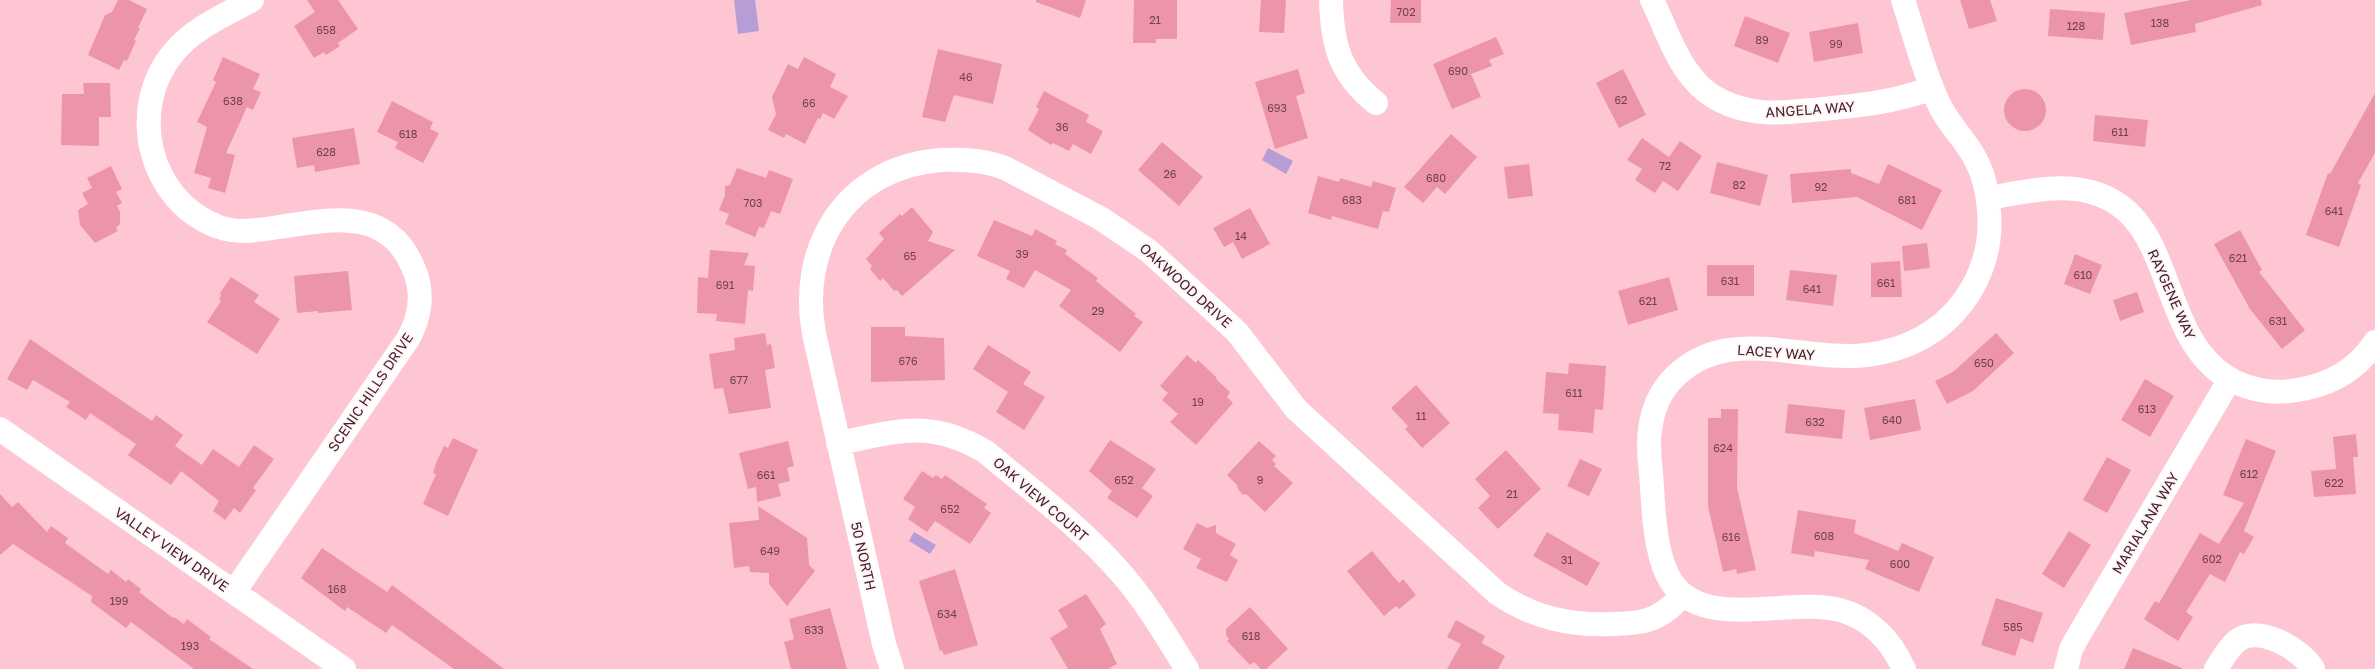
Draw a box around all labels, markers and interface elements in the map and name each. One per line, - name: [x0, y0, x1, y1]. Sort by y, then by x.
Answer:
- house number: 702: [1396, 5, 1416, 18]
- house number: 21: [1149, 13, 1161, 26]
- house number: 138: [2151, 16, 2170, 29]
- house number: 128: [2067, 19, 2085, 32]
- house number: 658: [316, 23, 336, 36]
- house number: 89: [1755, 33, 1769, 46]
- house number: 99: [1829, 37, 1843, 50]
- house number: 690: [1448, 64, 1468, 77]
- house number: 46: [959, 70, 973, 83]
- house number: 62: [1614, 93, 1628, 106]
- house number: 638: [223, 94, 243, 107]
- house number: 66: [802, 96, 816, 109]
- street label: ANGELA WAY: [1765, 97, 1855, 121]
- house number: 693: [1267, 101, 1287, 114]
- house number: 36: [1055, 120, 1069, 133]
- house number: 611: [2111, 125, 2129, 138]
- house number: 618: [399, 127, 418, 140]
- house number: 628: [316, 145, 336, 158]
- house number: 72: [1659, 159, 1671, 172]
- house number: 26: [1163, 167, 1177, 180]
- house number: 680: [1426, 171, 1446, 184]
- house number: 82: [1732, 178, 1746, 191]
- house number: 92: [1814, 180, 1828, 193]
- house number: 683: [1342, 193, 1362, 206]
- house number: 681: [1898, 193, 1916, 206]
- house number: 703: [743, 196, 763, 209]
- house number: 641: [2325, 204, 2343, 217]
- house number: 14: [1235, 229, 1247, 242]
- street label: OAKWOOD DRIVE: [1136, 239, 1236, 331]
- street label: RAYGENE WAY: [2145, 246, 2199, 342]
- house number: 39: [1015, 247, 1029, 260]
- house number: 65: [903, 249, 917, 262]
- house number: 621: [2229, 251, 2247, 264]
- house number: 610: [2074, 268, 2093, 281]
- house number: 631: [1721, 274, 1739, 287]
- house number: 661: [1877, 276, 1895, 289]
- house number: 691: [716, 278, 734, 291]
- house number: 641: [1803, 282, 1821, 295]
- house number: 621: [1639, 294, 1657, 307]
- house number: 29: [1091, 304, 1105, 317]
- house number: 631: [2269, 314, 2287, 327]
- street label: SCENIC HILLS DRIVE: [324, 329, 416, 455]
- street label: LACEY WAY: [1737, 341, 1815, 363]
- house number: 676: [898, 354, 918, 367]
- house number: 650: [1974, 356, 1994, 369]
- house number: 677: [730, 373, 748, 386]
- house number: 611: [1565, 386, 1583, 399]
- house number: 19: [1192, 395, 1204, 408]
- house number: 613: [2138, 402, 2156, 415]
- house number: 11: [1416, 409, 1426, 422]
- house number: 640: [1882, 413, 1902, 426]
- house number: 632: [1805, 415, 1825, 428]
- house number: 624: [1713, 441, 1733, 454]
- street label: OAK VIEW COURT: [990, 453, 1092, 545]
- house number: 612: [2240, 467, 2258, 480]
- house number: 661: [757, 468, 775, 481]
- street label: MARIALANA WAY: [2108, 469, 2182, 577]
- house number: 652: [1114, 473, 1134, 486]
- house number: 9: [1257, 473, 1263, 486]
- house number: 622: [2324, 476, 2344, 489]
- house number: 21: [1506, 487, 1518, 500]
- house number: 652: [940, 502, 960, 515]
- street label: VALLEY VIEW DRIVE: [112, 503, 232, 595]
- street label: 50 NORTH: [848, 520, 880, 592]
- house number: 608: [1814, 529, 1834, 542]
- house number: 616: [1722, 530, 1741, 543]
- house number: 649: [760, 544, 780, 557]
- house number: 602: [2202, 552, 2222, 565]
- house number: 31: [1561, 553, 1573, 566]
- house number: 600: [1890, 557, 1910, 570]
- house number: 168: [328, 582, 347, 595]
- house number: 199: [110, 594, 128, 607]
- house number: 634: [937, 607, 957, 620]
- house number: 585: [2003, 620, 2023, 633]
- house number: 633: [804, 623, 824, 636]
- house number: 618: [1242, 629, 1261, 642]
- house number: 193: [181, 639, 199, 652]

